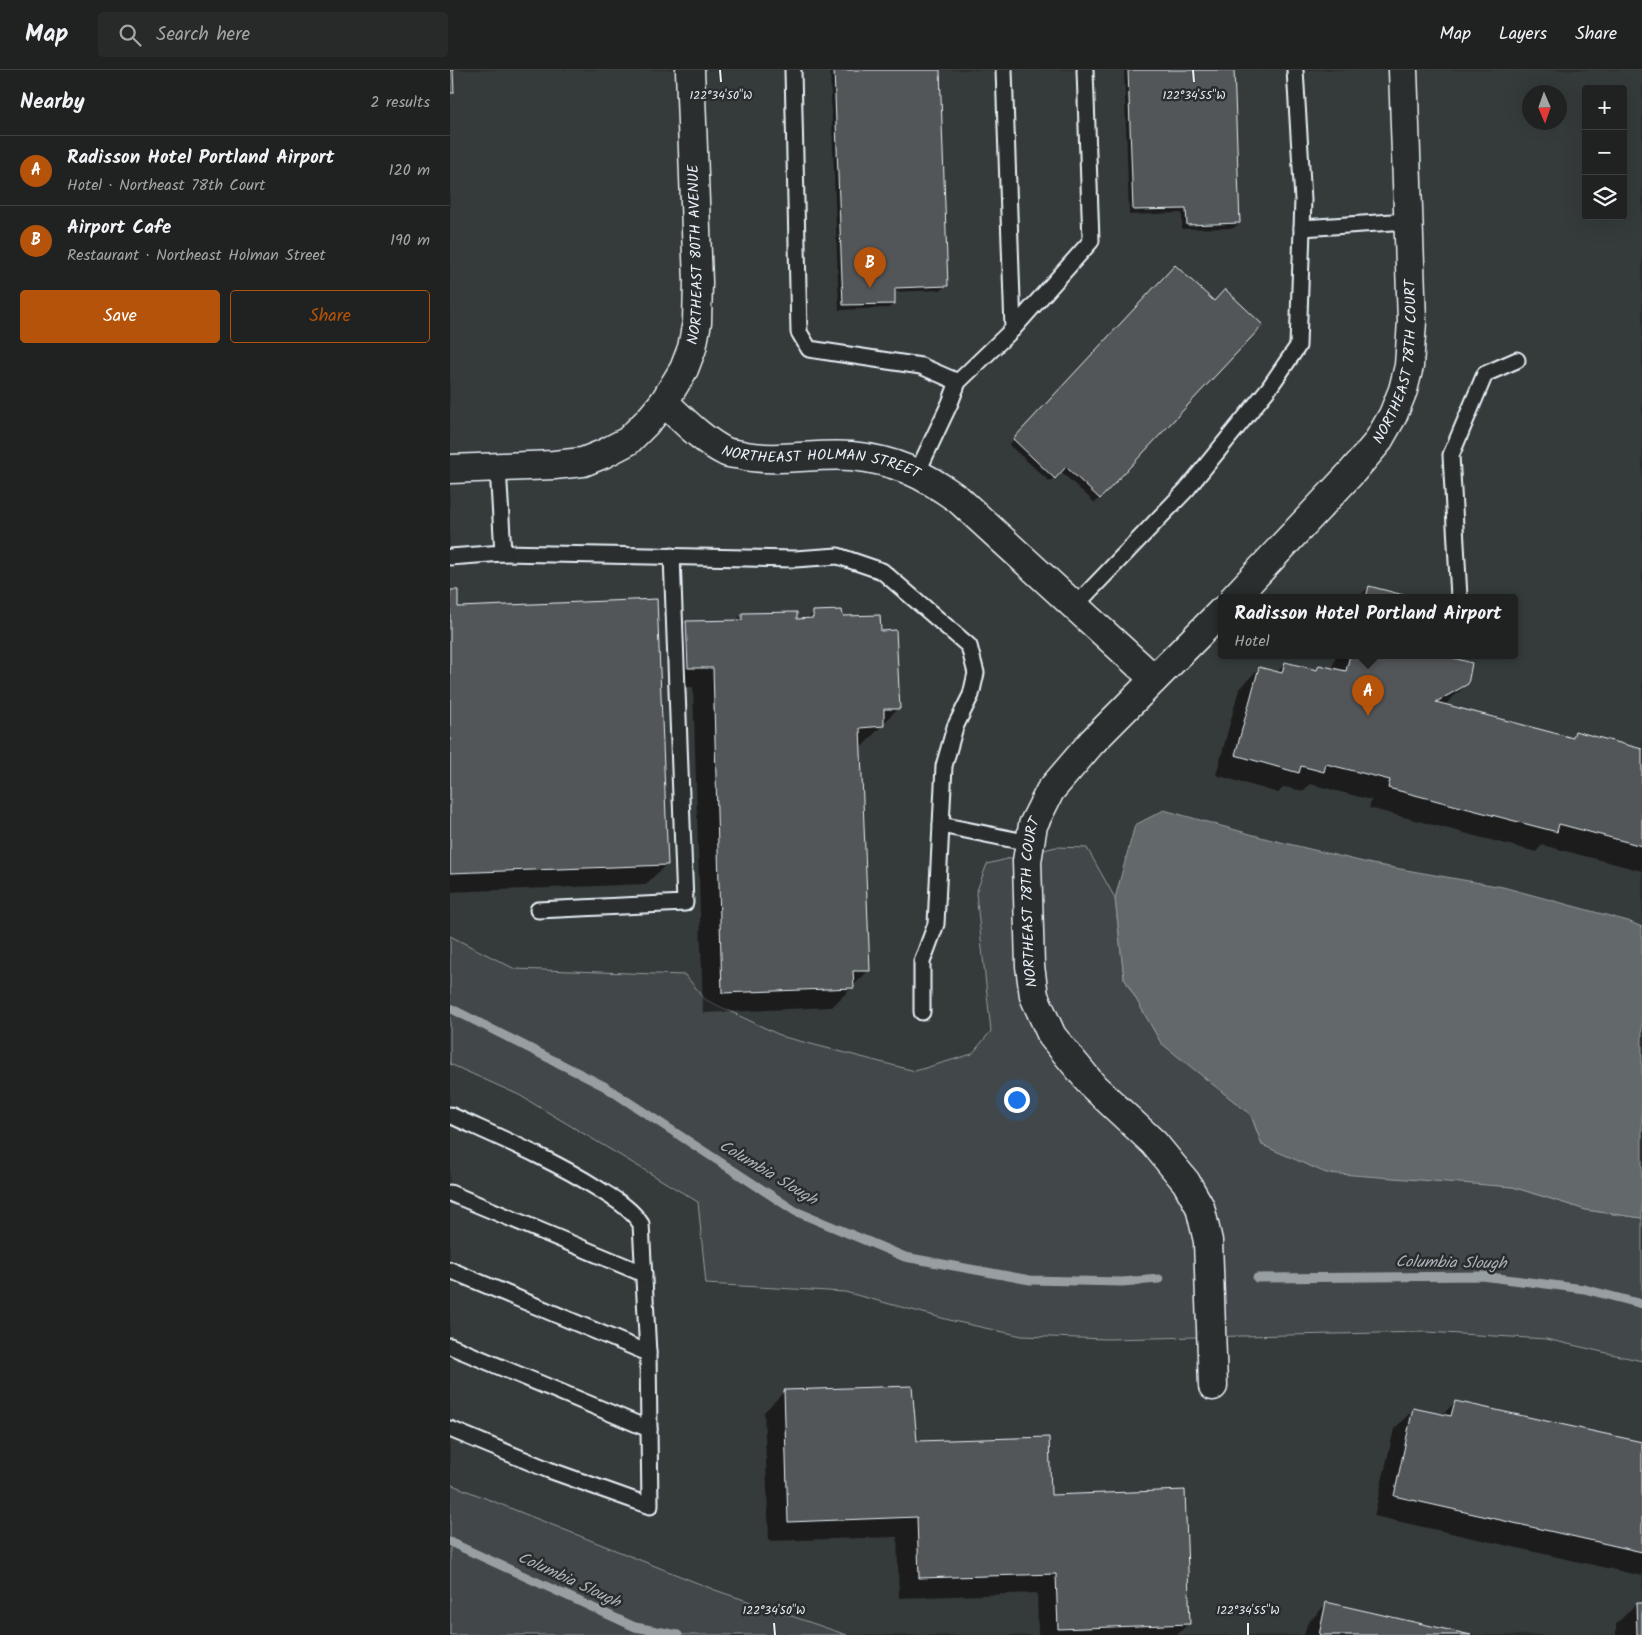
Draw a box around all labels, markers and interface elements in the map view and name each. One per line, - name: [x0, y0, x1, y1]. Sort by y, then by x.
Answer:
- search box: [98, 12, 448, 57]
- text: Map: [25, 15, 68, 54]
- text: Search here: [156, 20, 250, 50]
- text: Map: [1440, 20, 1471, 49]
- text: Layers: [1499, 20, 1547, 49]
- text: Share: [1575, 20, 1617, 49]
- icon: search: [116, 21, 144, 49]
- north arrow: [1522, 85, 1567, 130]
- map controls: [1582, 85, 1627, 220]
- button: +: [1582, 85, 1627, 130]
- text: Nearby: [20, 86, 85, 119]
- text: 122°34'50"W: [690, 86, 752, 105]
- text: 122°34'55"W: [1162, 86, 1226, 105]
- text: 2 results: [370, 90, 430, 115]
- button: −: [1582, 130, 1627, 175]
- text: Radisson Hotel Portland Airport: [67, 143, 334, 173]
- text: A: [31, 158, 41, 183]
- text: 120 m: [389, 158, 430, 183]
- street label: NORTHEAST 80TH AVENUE: [681, 163, 710, 347]
- text: Hotel · Northeast 78th Court: [67, 173, 265, 198]
- button: layers: [1582, 175, 1627, 220]
- text: Airport Cafe: [67, 213, 171, 243]
- text: B: [31, 228, 41, 253]
- text: 190 m: [390, 228, 430, 253]
- text: Restaurant · Northeast Holman Street: [67, 243, 326, 268]
- pin: B: [854, 247, 886, 288]
- street label: NORTHEAST 78TH COURT: [1367, 277, 1424, 449]
- button: Save: [20, 290, 220, 343]
- button: Share: [230, 290, 430, 343]
- street label: NORTHEAST HOLMAN STREET: [718, 439, 926, 486]
- popup: [1218, 594, 1518, 659]
- text: Radisson Hotel Portland Airport: [1234, 599, 1502, 629]
- text: Hotel: [1234, 629, 1270, 654]
- pin: A: [1352, 675, 1384, 716]
- street label: NORTHEAST 78TH COURT: [1015, 811, 1048, 989]
- your location: [1004, 1087, 1030, 1113]
- water label: Columbia Slough: [714, 1134, 823, 1213]
- water label: Columbia Slough: [1395, 1250, 1508, 1276]
- water label: Columbia Slough: [513, 1545, 626, 1615]
- text: 122°34'50"W: [743, 1601, 805, 1620]
- text: 122°34'55"W: [1216, 1601, 1280, 1620]

